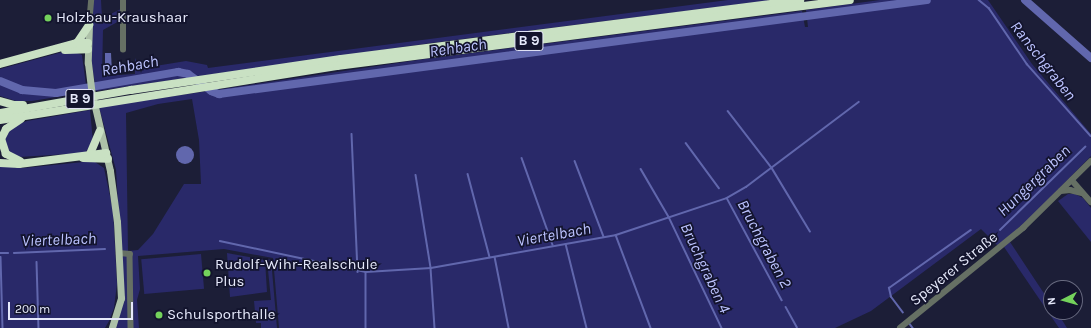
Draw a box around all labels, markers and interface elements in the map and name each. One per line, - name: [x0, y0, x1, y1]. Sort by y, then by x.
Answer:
- place label: Holzbau-Kraushaar: [56, 9, 188, 27]
- marker: Holzbau-Kraushaar: [43, 13, 53, 23]
- water label: Ranschgraben: [1006, 17, 1080, 105]
- road number: B 9: [514, 29, 544, 53]
- water label: Rehbach: [428, 34, 488, 62]
- water label: Rehbach: [100, 52, 160, 80]
- road number: B 9: [65, 87, 95, 111]
- water label: Hungergraben: [994, 141, 1074, 221]
- water label: Bruchgraben 2: [733, 197, 795, 291]
- water label: Viertelbach: [516, 219, 592, 251]
- water label: Bruchgraben 4: [676, 220, 734, 316]
- street label: Speyerer Straße: [907, 228, 1001, 310]
- water label: Viertelbach: [21, 229, 97, 251]
- place label: Rudolf-Wihr-Realschule Plus: [215, 255, 377, 290]
- marker: Rudolf-Wihr-Realschule Plus: [202, 268, 212, 278]
- north arrow: [1043, 280, 1083, 320]
- scale bar: [10, 294, 135, 320]
- text: N: [1045, 297, 1058, 306]
- text: 200 m: [15, 302, 50, 316]
- place label: Schulsporthalle: [167, 306, 275, 324]
- marker: Schulsporthalle: [154, 310, 164, 320]

